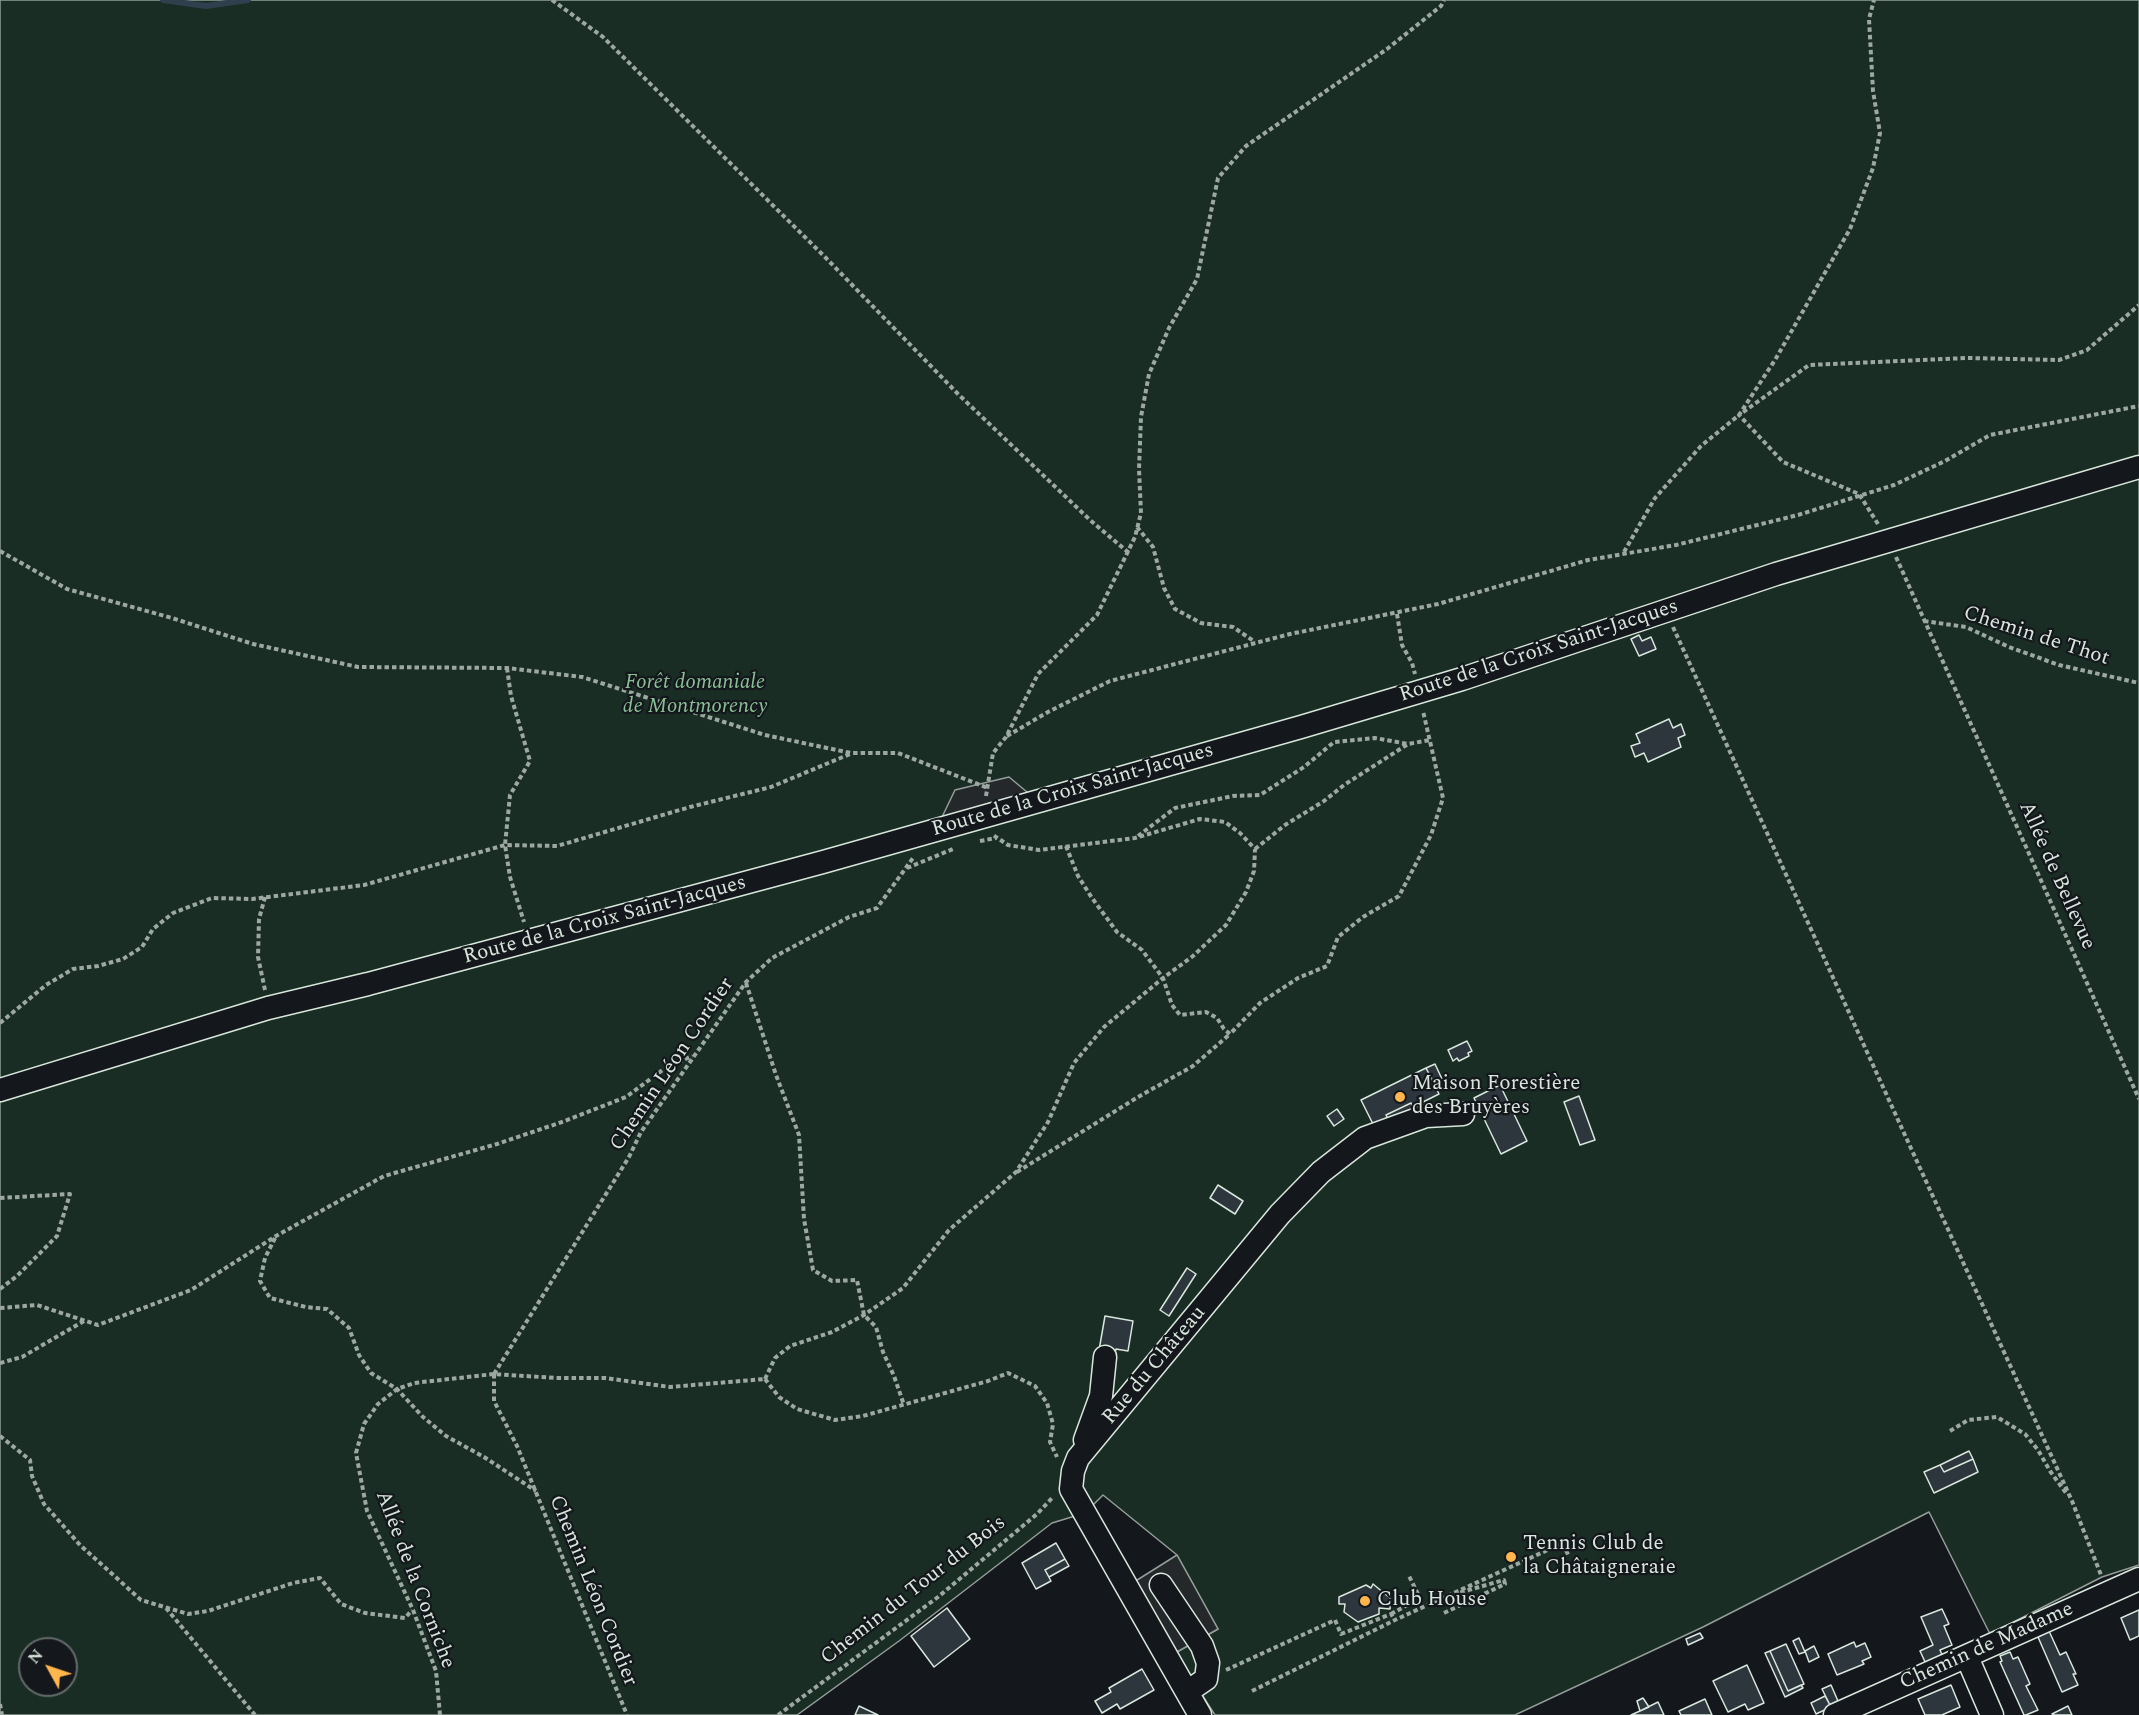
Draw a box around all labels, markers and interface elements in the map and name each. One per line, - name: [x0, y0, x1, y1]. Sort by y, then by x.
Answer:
- street label: Route de la Croix Saint-Jacques: [1396, 595, 1682, 709]
- street label: Chemin de Thot: [1960, 602, 2112, 672]
- park label: Forêt domaniale de Montmorency: [623, 671, 767, 721]
- street label: Route de la Croix Saint-Jacques: [929, 739, 1217, 843]
- street label: Allée de Bellevue: [2012, 798, 2100, 954]
- street label: Route de la Croix Saint-Jacques: [461, 871, 749, 971]
- street label: Chemin Léon Cordier: [606, 974, 740, 1156]
- place label: Maison Forestière des Bruyères: [1412, 1072, 1581, 1122]
- marker: Maison Forestière des Bruyères: [1393, 1090, 1407, 1104]
- street label: Rue du Château: [1098, 1302, 1212, 1430]
- street label: Allée de la Corniche: [368, 1488, 460, 1672]
- street label: Chemin Léon Cordier: [542, 1492, 642, 1690]
- street label: Chemin du Tour du Bois: [816, 1511, 1012, 1671]
- place label: Tennis Club de la Châtaigneraie: [1523, 1532, 1676, 1582]
- marker: Tennis Club de la Châtaigneraie: [1504, 1550, 1518, 1564]
- place label: Club House: [1377, 1588, 1487, 1614]
- marker: Club House: [1358, 1594, 1372, 1608]
- street label: Chemin de Madame: [1896, 1597, 2078, 1697]
- north arrow: [18, 1637, 78, 1697]
- text: N: [22, 1644, 49, 1669]

